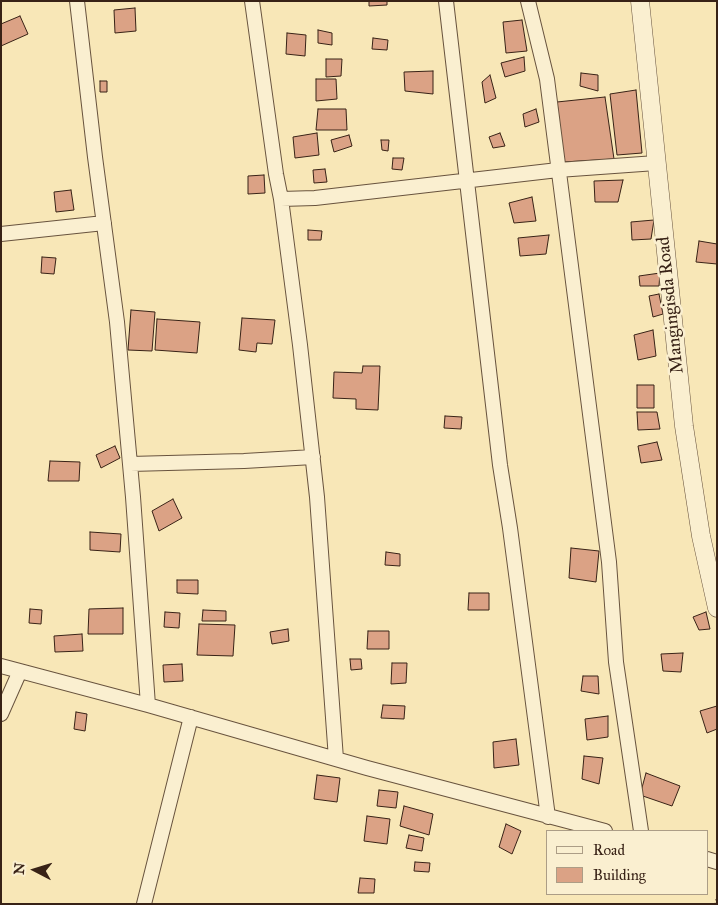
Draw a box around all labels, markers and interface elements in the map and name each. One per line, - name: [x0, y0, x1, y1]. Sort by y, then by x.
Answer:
- street label: Mangingisda Road: [653, 235, 689, 375]
- legend: [546, 830, 708, 895]
- text: Road: [593, 841, 625, 859]
- north arrow: [10, 845, 60, 895]
- text: N: [11, 862, 29, 875]
- text: Building: [593, 866, 646, 884]

